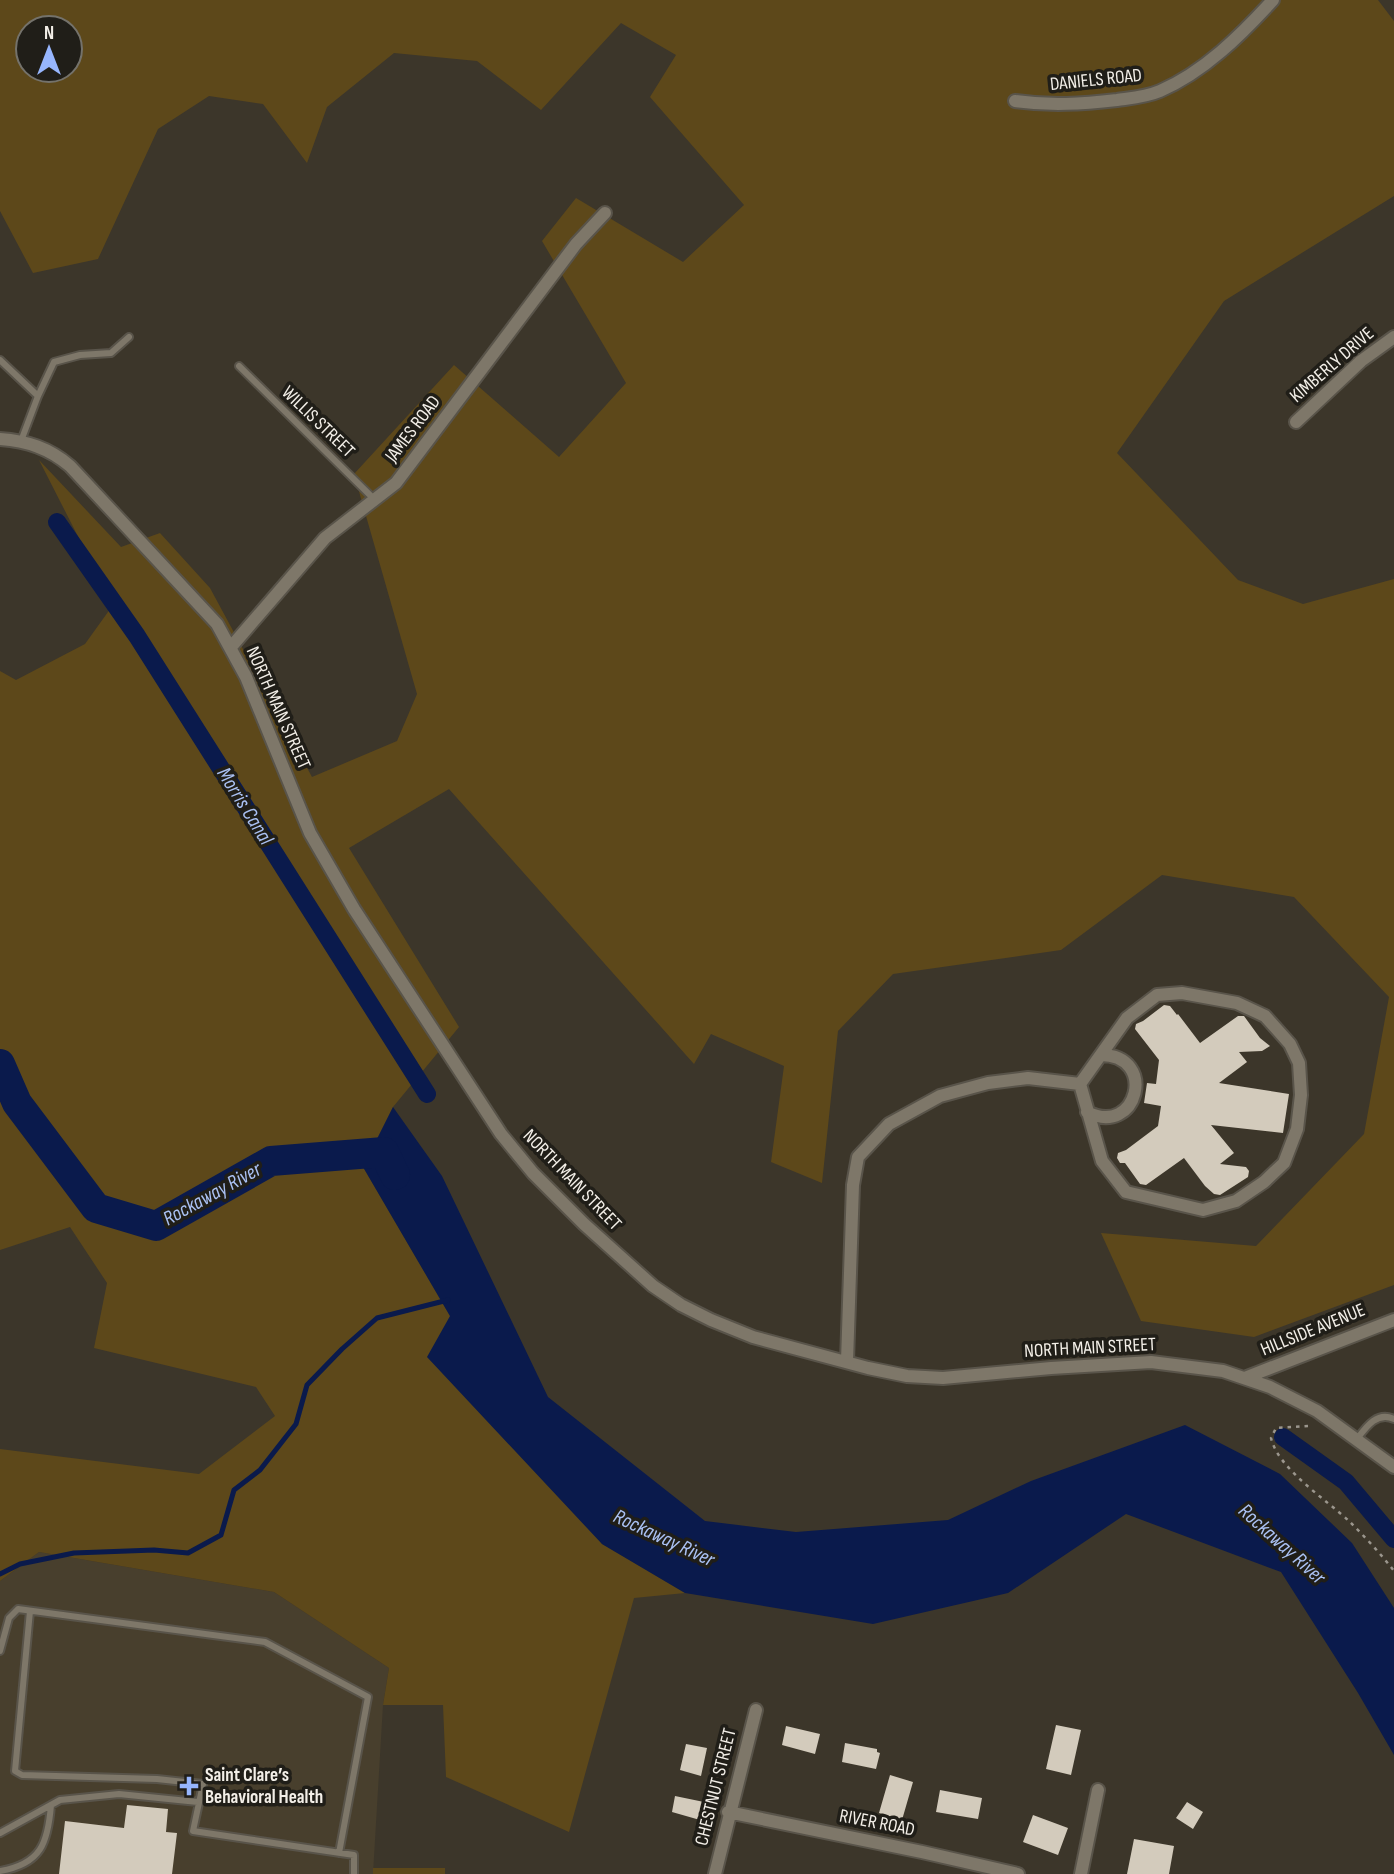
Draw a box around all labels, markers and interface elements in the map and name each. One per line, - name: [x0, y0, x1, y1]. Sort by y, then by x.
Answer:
- north arrow: [14, 14, 84, 84]
- text: N: [44, 22, 54, 45]
- street label: DANIELS ROAD: [1049, 64, 1143, 96]
- street label: KIMBERLY DRIVE: [1285, 322, 1379, 408]
- street label: WILLIS STREET: [277, 381, 360, 463]
- street label: JAMES ROAD: [380, 391, 446, 468]
- street label: NORTH MAIN STREET: [241, 643, 315, 773]
- water label: Morris Canal: [211, 763, 279, 850]
- street label: NORTH MAIN STREET: [518, 1125, 626, 1236]
- water label: Rockaway River: [159, 1156, 266, 1231]
- street label: HILLSIDE AVENUE: [1257, 1299, 1369, 1361]
- street label: NORTH MAIN STREET: [1024, 1333, 1157, 1363]
- water label: Rockaway River: [1233, 1498, 1331, 1590]
- water label: Rockaway River: [610, 1504, 719, 1573]
- street label: CHESTNUT STREET: [690, 1726, 742, 1848]
- place label: Saint Clare’s Behavioral Health: [205, 1764, 323, 1809]
- marker: Saint Clare’s Behavioral Health: [179, 1776, 199, 1796]
- street label: RIVER ROAD: [837, 1804, 917, 1842]

